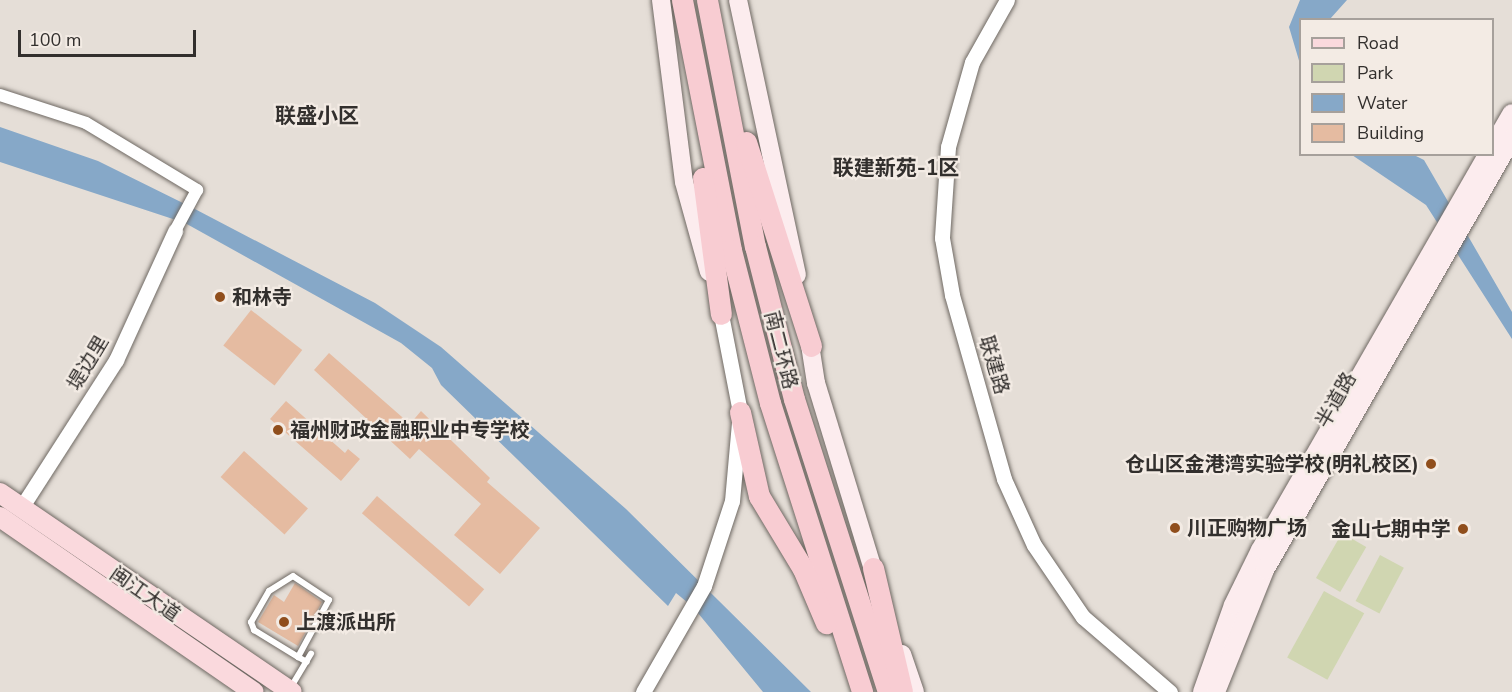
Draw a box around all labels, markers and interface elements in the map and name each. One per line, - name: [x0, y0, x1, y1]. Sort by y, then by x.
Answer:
- scale bar: [21, 18, 200, 56]
- legend: [1299, 18, 1494, 156]
- text: 100 m: [29, 28, 81, 52]
- text: Road: [1357, 31, 1399, 55]
- text: Park: [1357, 61, 1393, 85]
- text: Water: [1357, 91, 1408, 115]
- district label: 联盛小区: [275, 103, 359, 129]
- text: Building: [1357, 121, 1424, 145]
- district label: 联建新苑-1区: [833, 155, 959, 181]
- place label: 和林寺: [232, 285, 292, 309]
- marker: 和林寺: [213, 290, 227, 304]
- street label: 南二环路: [760, 308, 802, 392]
- street label: 堤边里: [62, 331, 114, 395]
- street label: 联建路: [974, 333, 1014, 397]
- street label: 半道路: [1311, 368, 1361, 432]
- place label: 福州财政金融职业中专学校: [290, 418, 530, 442]
- marker: 福州财政金融职业中专学校: [271, 423, 285, 437]
- place label: 仓山区金港湾实验学校(明礼校区): [1125, 452, 1419, 476]
- marker: 仓山区金港湾实验学校(明礼校区): [1424, 457, 1438, 471]
- place label: 川正购物广场: [1187, 516, 1307, 540]
- place label: 金山七期中学: [1331, 517, 1451, 541]
- marker: 川正购物广场: [1168, 521, 1182, 535]
- marker: 金山七期中学: [1456, 522, 1470, 536]
- street label: 闽江大道: [105, 561, 185, 627]
- place label: 上渡派出所: [296, 610, 396, 634]
- marker: 上渡派出所: [277, 615, 291, 629]

